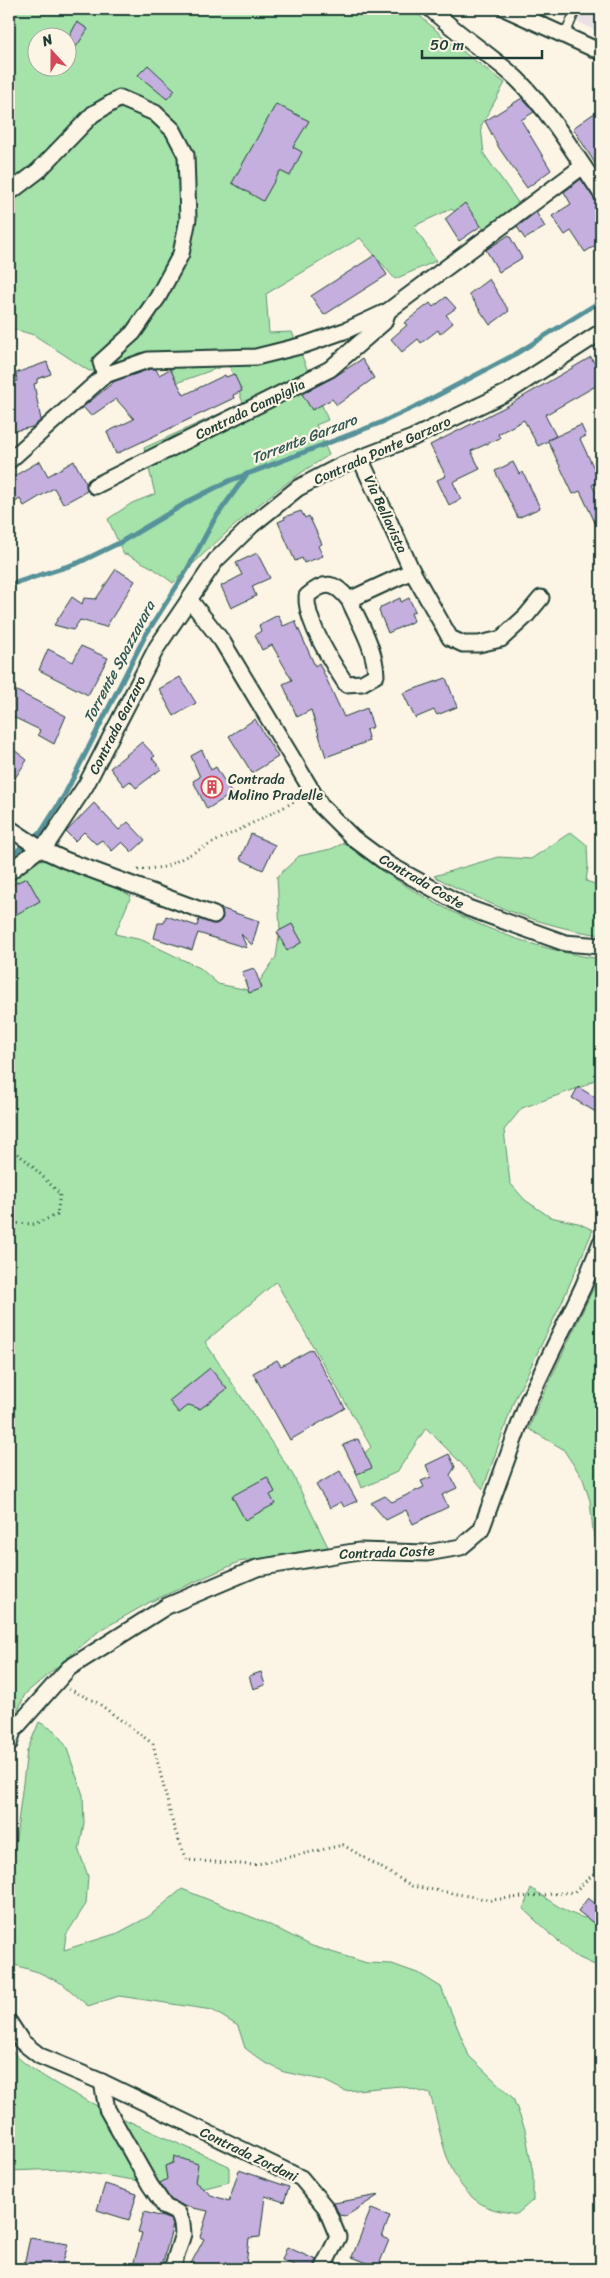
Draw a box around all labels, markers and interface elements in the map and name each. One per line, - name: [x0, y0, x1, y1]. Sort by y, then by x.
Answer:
- text: N: [38, 27, 57, 54]
- north arrow: [28, 28, 78, 78]
- scale bar: [422, 28, 542, 60]
- text: 50 m: [430, 32, 465, 58]
- street label: Contrada Campiglia: [191, 372, 310, 447]
- water label: Torrente Garzaro: [247, 406, 362, 471]
- street label: Contrada Ponte Garzaro: [310, 409, 455, 492]
- street label: Via Bellavista: [357, 471, 415, 557]
- water label: Torrente Spazzavara: [76, 595, 163, 728]
- street label: Contrada Garzaro: [82, 671, 153, 779]
- place label: Contrada Molino Pradelle: [228, 767, 323, 808]
- building icon: Contrada Molino Pradelle: [200, 775, 224, 799]
- street label: Contrada Coste: [374, 847, 469, 916]
- street label: Contrada Coste: [339, 1538, 435, 1567]
- street label: Contrada Zordani: [195, 2120, 303, 2190]

